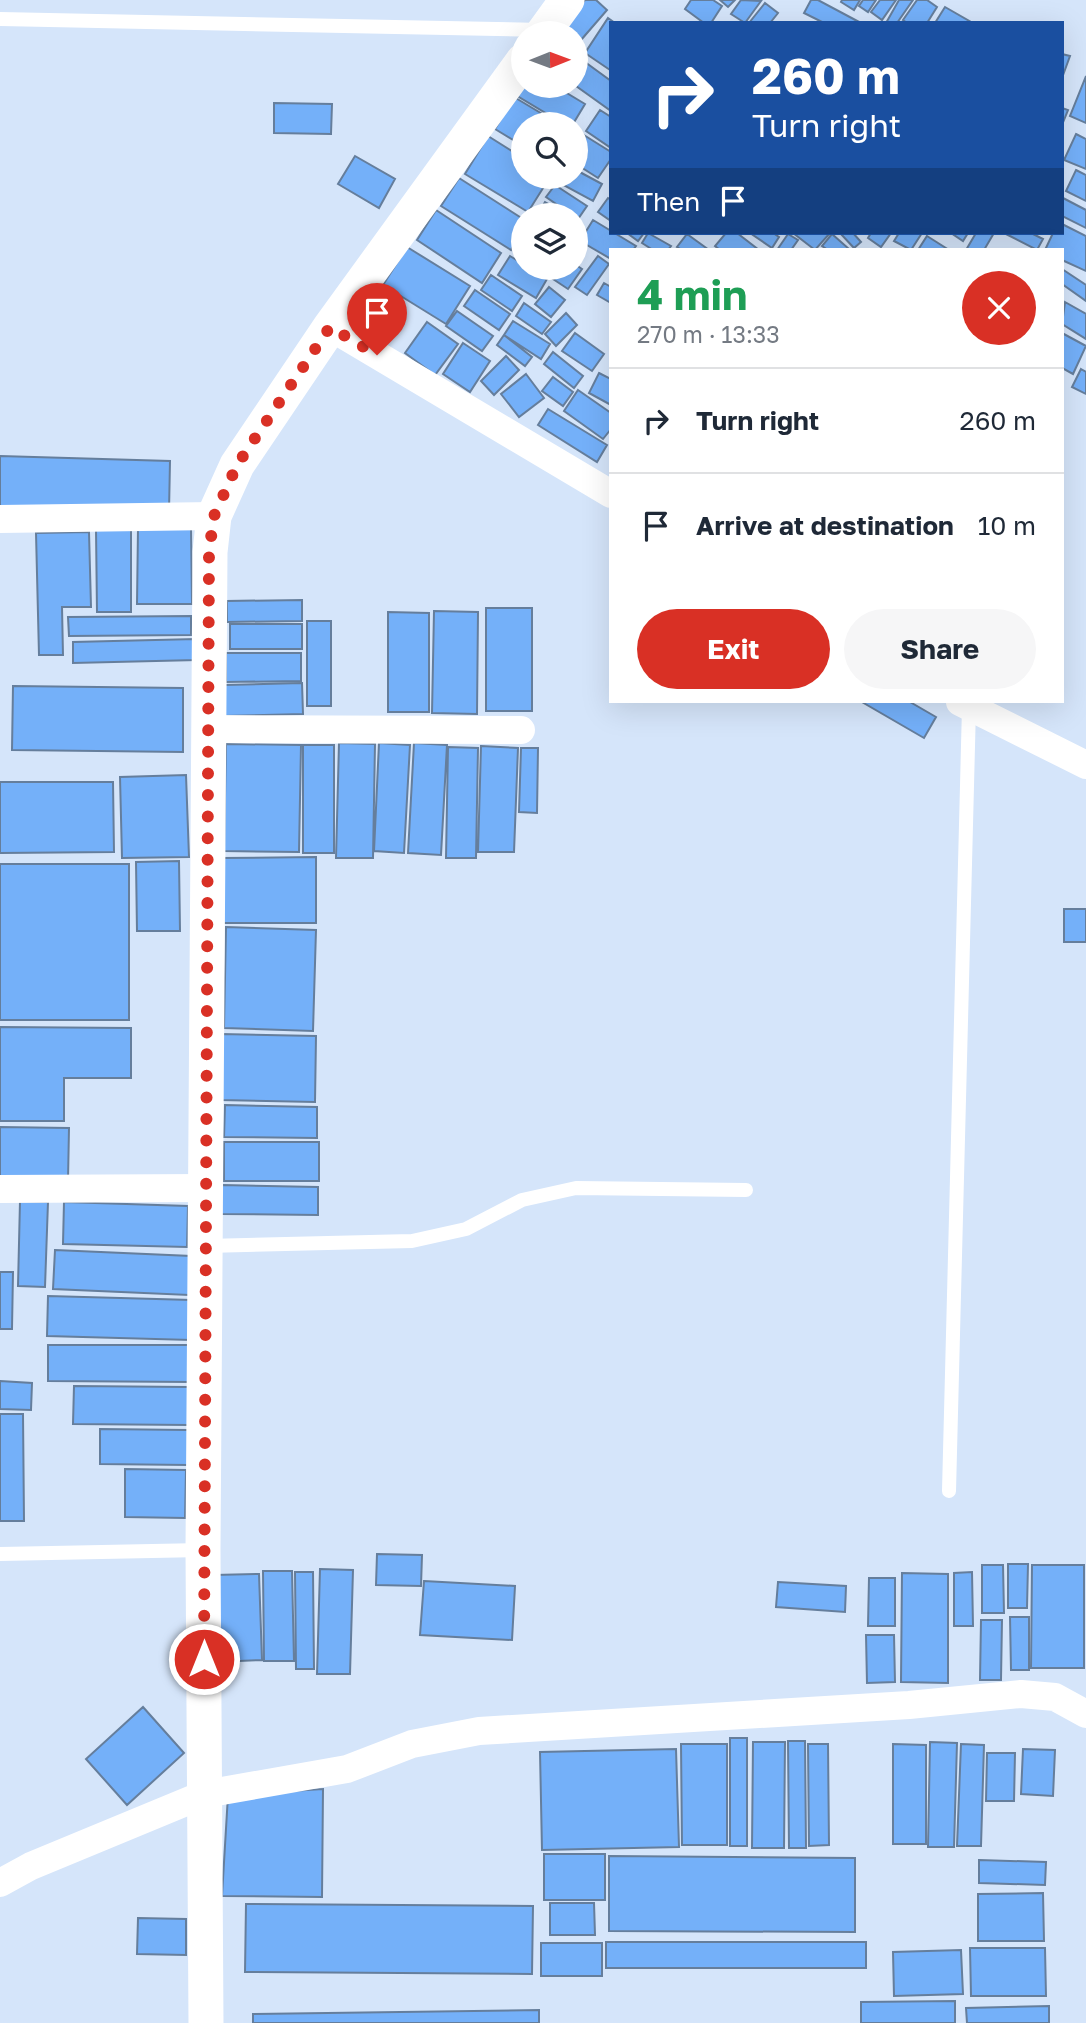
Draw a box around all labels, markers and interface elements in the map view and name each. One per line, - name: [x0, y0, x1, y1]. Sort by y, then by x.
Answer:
- north arrow: [511, 21, 588, 98]
- map controls: [511, 21, 588, 280]
- text: 260 m: [752, 46, 900, 105]
- icon: right: [637, 49, 728, 140]
- text: Turn right: [752, 106, 901, 144]
- button: search: [511, 112, 588, 189]
- icon: arrive: [714, 182, 752, 220]
- text: Then: [637, 186, 700, 217]
- button: layers: [511, 203, 588, 280]
- text: 4 min: [637, 269, 747, 319]
- button: close: [962, 271, 1036, 345]
- pin: [347, 283, 407, 355]
- icon: arrive: [358, 294, 396, 332]
- text: 270 m · 13:33: [637, 320, 780, 348]
- icon: right: [637, 402, 675, 440]
- text: Turn right: [696, 405, 819, 436]
- text: 260 m: [960, 405, 1036, 436]
- icon: arrive: [637, 507, 675, 545]
- text: Arrive at destination: [696, 510, 954, 541]
- text: 10 m: [978, 510, 1036, 541]
- button: Exit: [637, 609, 830, 689]
- button: Share: [844, 609, 1036, 689]
- position arrow: [167, 1622, 241, 1696]

